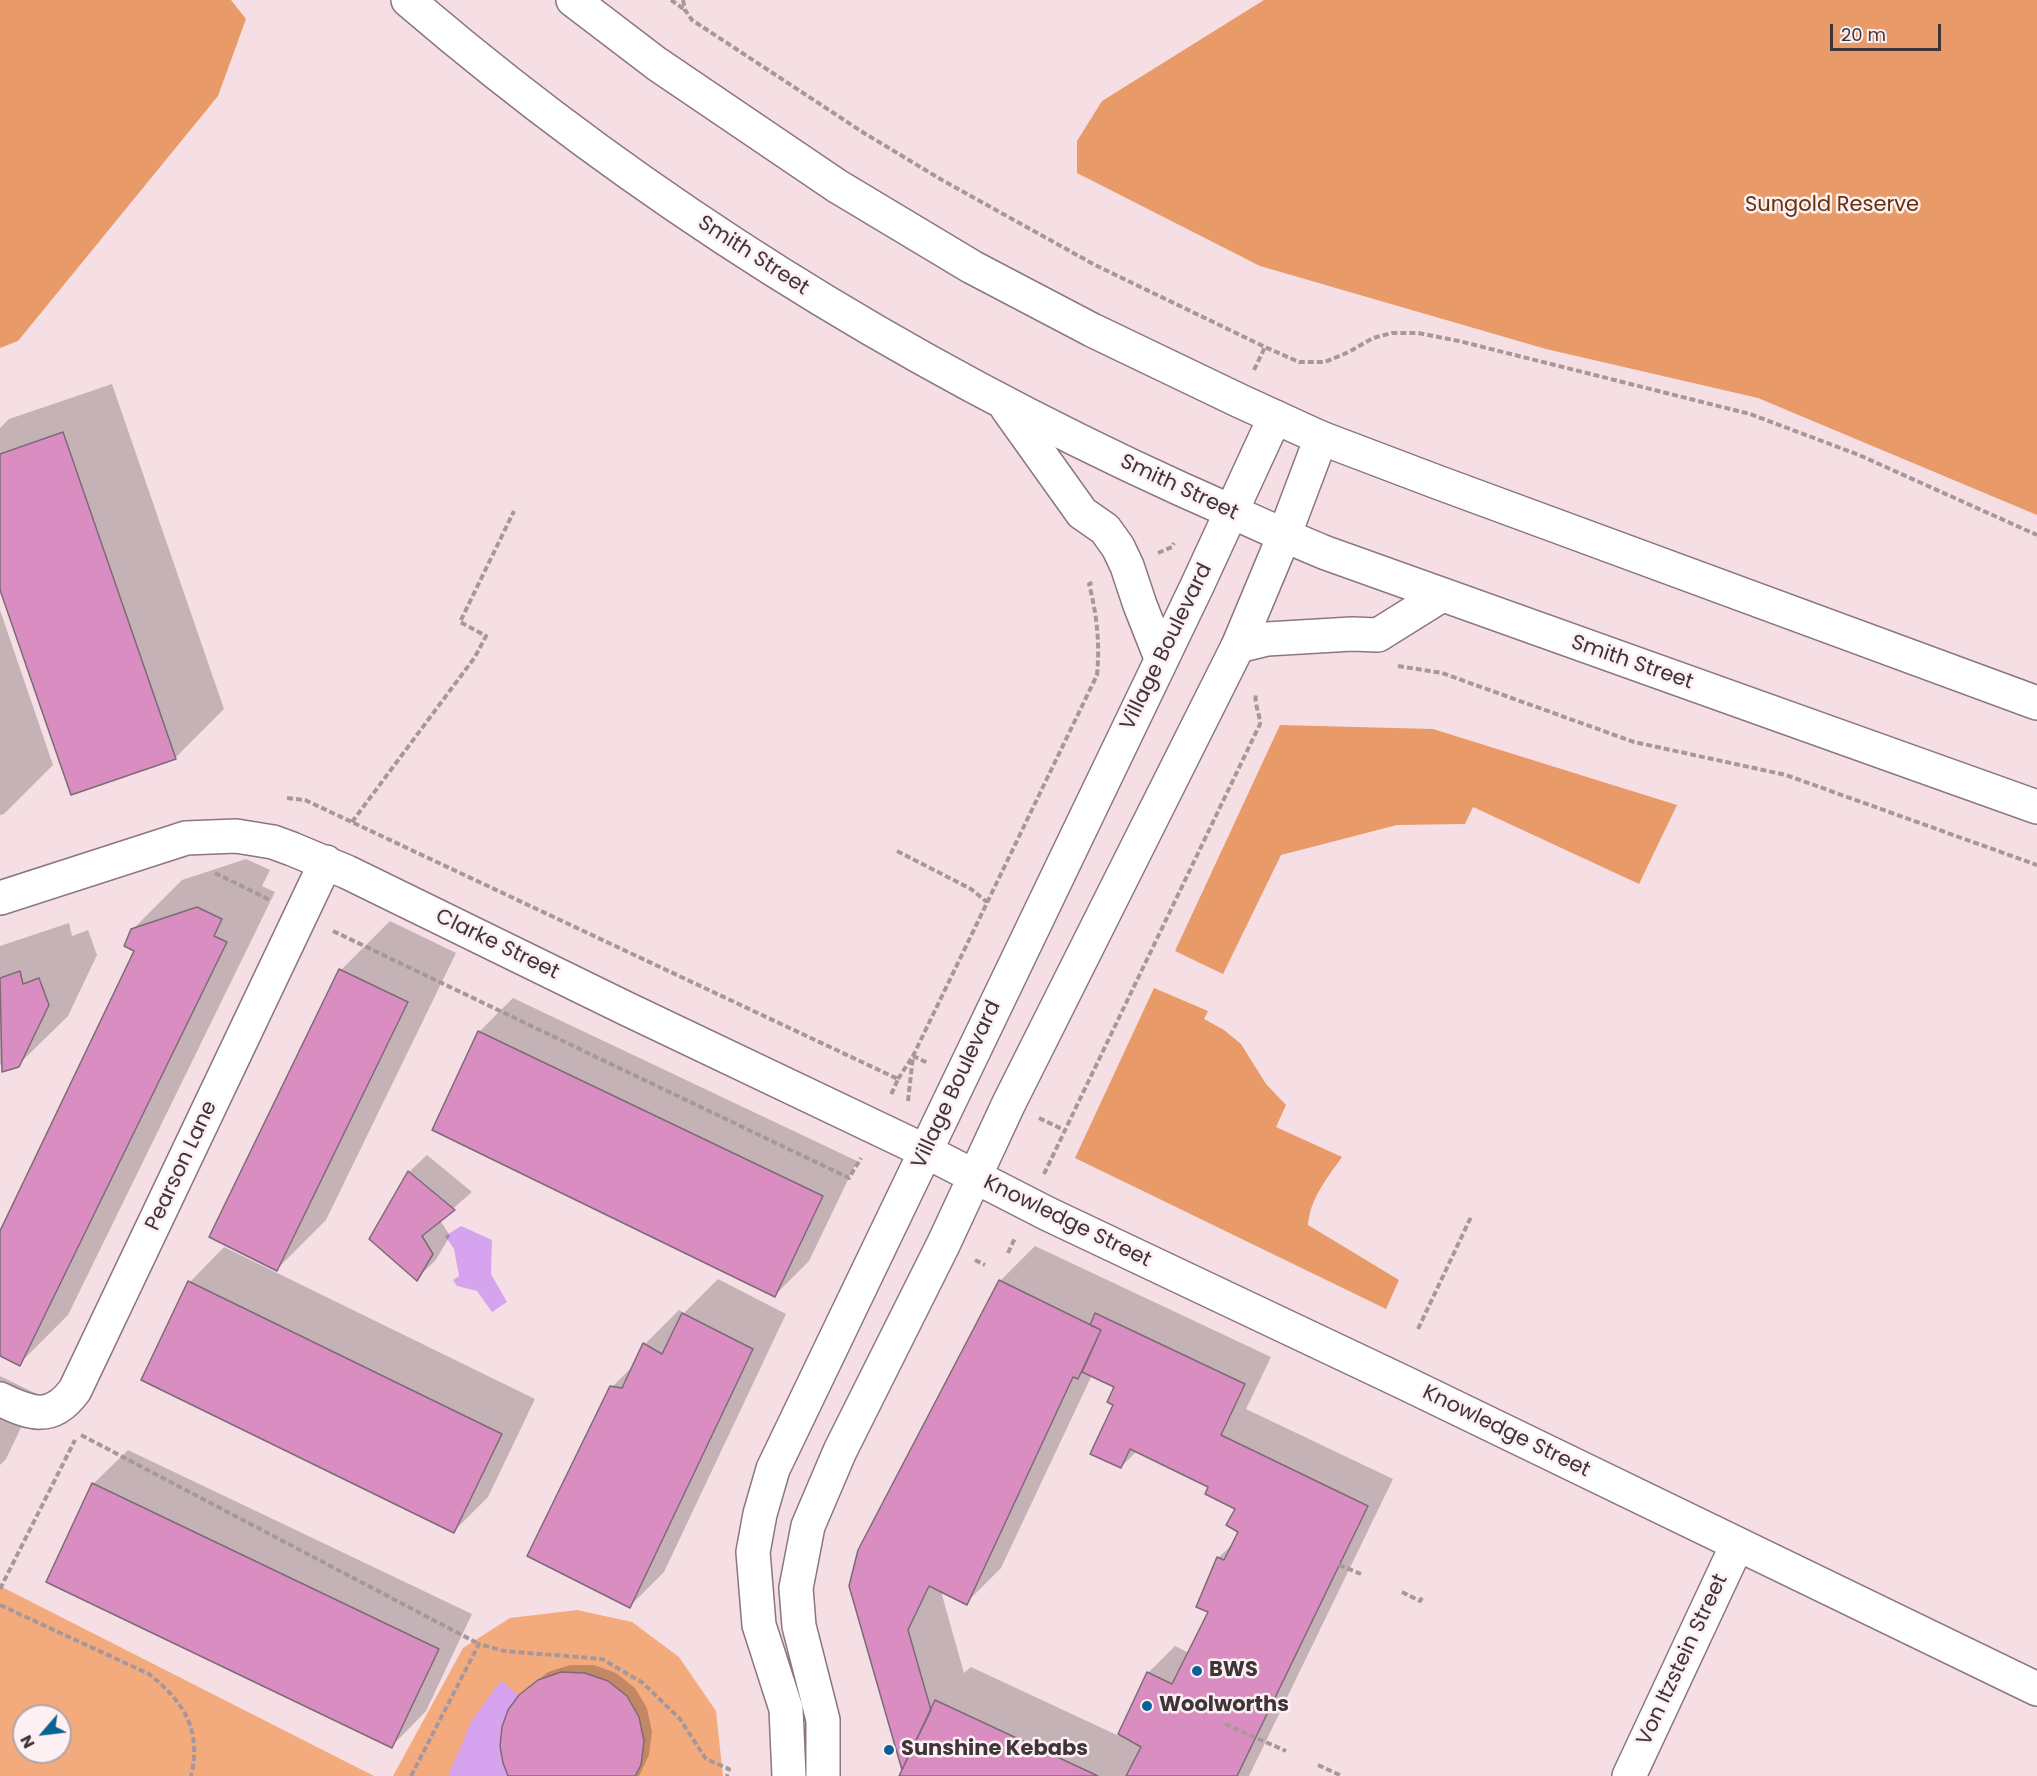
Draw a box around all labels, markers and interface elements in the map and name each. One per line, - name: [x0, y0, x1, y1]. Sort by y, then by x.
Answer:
- scale bar: [1833, 12, 1944, 50]
- text: 20 m: [1841, 22, 1886, 47]
- park label: Sungold Reserve: [1745, 193, 1919, 219]
- street label: Smith Street: [693, 211, 813, 301]
- street label: Smith Street: [1116, 450, 1242, 526]
- street label: Village Boulevard: [1116, 559, 1218, 735]
- street label: Smith Street: [1568, 630, 1696, 696]
- street label: Clarke Street: [431, 904, 563, 986]
- street label: Village Boulevard: [907, 997, 1007, 1173]
- street label: Pearson Lane: [141, 1097, 223, 1235]
- street label: Knowledge Street: [979, 1170, 1155, 1274]
- street label: Knowledge Street: [1418, 1380, 1594, 1484]
- street label: Von Itzstein Street: [1632, 1570, 1734, 1750]
- place label: BWS: [1209, 1658, 1258, 1684]
- marker: BWS: [1190, 1664, 1204, 1678]
- place label: Woolworths: [1159, 1693, 1289, 1719]
- marker: Woolworths: [1140, 1699, 1154, 1713]
- north arrow: [12, 1704, 72, 1764]
- text: N: [14, 1731, 40, 1752]
- place label: Sunshine Kebabs: [901, 1737, 1088, 1763]
- marker: Sunshine Kebabs: [882, 1743, 896, 1757]

